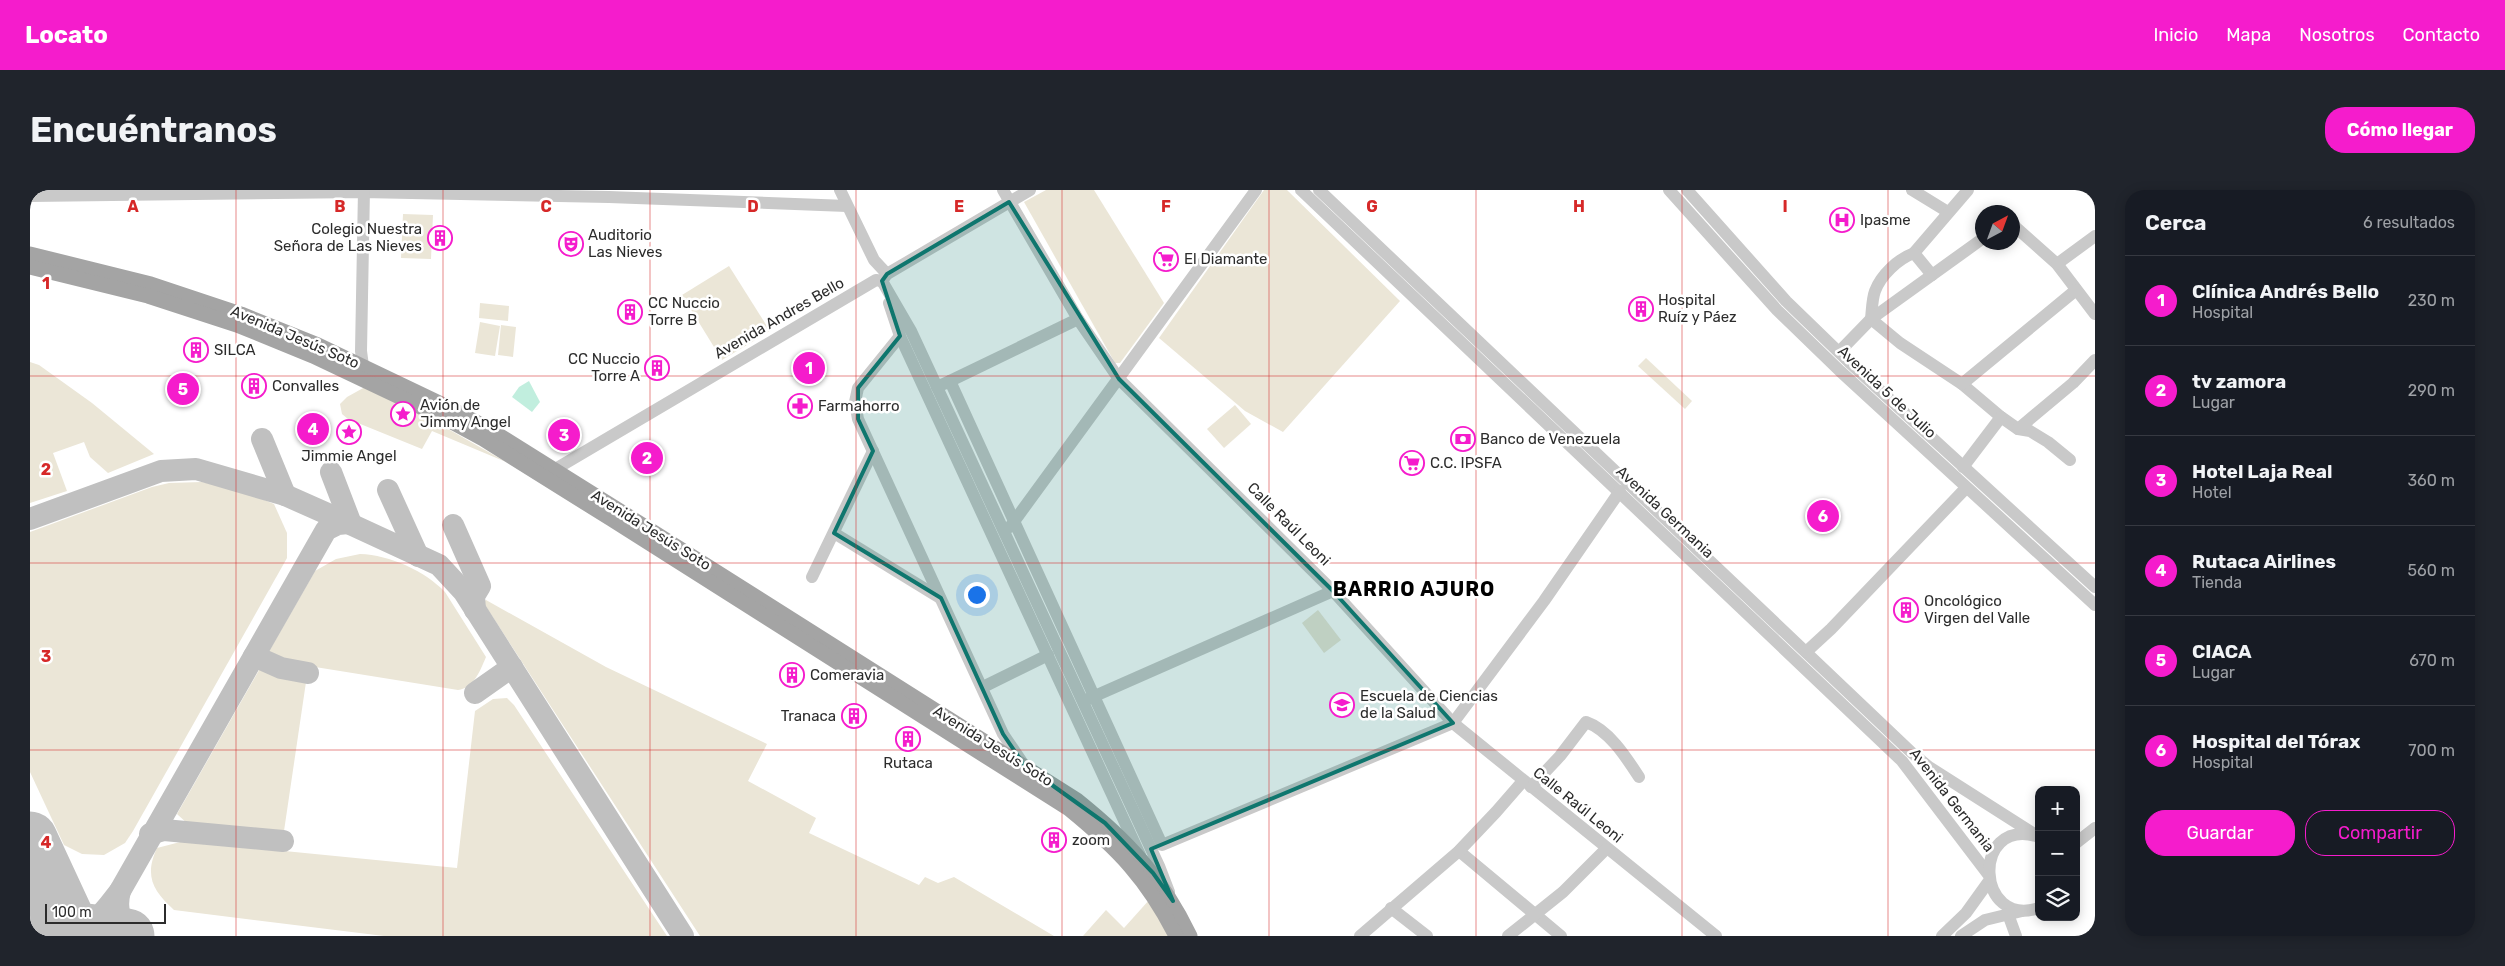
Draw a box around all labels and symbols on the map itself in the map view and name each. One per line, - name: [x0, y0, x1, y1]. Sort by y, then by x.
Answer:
- text: A: [127, 197, 139, 216]
- text: B: [334, 197, 346, 216]
- text: C: [540, 197, 552, 216]
- text: D: [747, 197, 759, 216]
- text: E: [954, 197, 964, 216]
- text: F: [1161, 197, 1171, 216]
- text: G: [1366, 197, 1378, 216]
- text: H: [1573, 197, 1585, 216]
- text: I: [1782, 197, 1788, 216]
- north arrow: [1975, 205, 2020, 250]
- hospital icon: Ipasme: [1829, 207, 1855, 233]
- place label: Ipasme: [1860, 211, 1911, 229]
- place label: Colegio Nuestra Señora de Las Nieves: [274, 220, 422, 255]
- building icon: Colegio Nuestra Señora de Las Nieves: [427, 225, 453, 251]
- place label: Auditorio Las Nieves: [588, 226, 663, 261]
- theatre icon: Auditorio Las Nieves: [558, 231, 584, 257]
- supermarket icon: El Diamante: [1153, 246, 1179, 272]
- place label: El Diamante: [1184, 250, 1268, 268]
- street label: Avenida Andres Bello: [711, 273, 847, 363]
- text: 1: [42, 274, 50, 293]
- place label: Hospital Ruíz y Páez: [1658, 291, 1737, 326]
- place label: CC Nuccio Torre B: [648, 294, 720, 329]
- building icon: Hospital Ruíz y Páez: [1628, 296, 1654, 322]
- building icon: CC Nuccio Torre B: [617, 299, 643, 325]
- street label: Avenida Jesús Soto: [228, 302, 362, 372]
- building icon: SILCA: [183, 337, 209, 363]
- place label: SILCA: [214, 341, 256, 359]
- street label: Avenida 5 de Julio: [1834, 342, 1940, 442]
- pin: 1: [793, 349, 825, 387]
- place label: CC Nuccio Torre A: [568, 350, 640, 385]
- building icon: CC Nuccio Torre A: [644, 355, 670, 381]
- pin: 5: [167, 370, 199, 408]
- building icon: Convalles: [241, 373, 267, 399]
- place label: Convalles: [272, 377, 339, 395]
- pharmacy icon: Farmahorro: [787, 393, 813, 419]
- place label: Avión de Jimmy Angel: [420, 396, 511, 431]
- place label: Farmahorro: [818, 397, 900, 415]
- place icon: Avión de Jimmy Angel: [390, 401, 416, 427]
- pin: 4: [297, 410, 329, 448]
- pin: 3: [548, 416, 580, 454]
- place icon: Jimmie Angel: [336, 419, 362, 445]
- bank icon: Banco de Venezuela: [1450, 426, 1476, 452]
- place label: Banco de Venezuela: [1480, 430, 1620, 448]
- pin: 2: [631, 439, 663, 477]
- place label: Jimmie Angel: [301, 447, 397, 465]
- supermarket icon: C.C. IPSFA: [1399, 450, 1425, 476]
- place label: C.C. IPSFA: [1430, 454, 1502, 472]
- text: 2: [41, 460, 51, 479]
- street label: Avenida Germania: [1613, 462, 1717, 562]
- street label: Calle Raúl Leoni: [1244, 479, 1334, 569]
- street label: Avenida Jesús Soto: [588, 486, 714, 574]
- pin: 6: [1807, 497, 1839, 535]
- district label: BARRIO AJURO: [1333, 577, 1495, 601]
- your location: [964, 582, 990, 608]
- place label: Oncológico Virgen del Valle: [1924, 592, 2030, 627]
- building icon: Oncológico Virgen del Valle: [1893, 597, 1919, 623]
- text: 3: [41, 647, 51, 666]
- building icon: Comeravia: [779, 662, 805, 688]
- place label: Comeravia: [810, 666, 884, 684]
- place label: Escuela de Ciencias de la Salud: [1360, 687, 1498, 722]
- school or university icon: Escuela de Ciencias de la Salud: [1329, 692, 1355, 718]
- street label: Avenida Jesús Soto: [930, 702, 1056, 790]
- building icon: Tranaca: [841, 703, 867, 729]
- place label: Tranaca: [781, 707, 836, 725]
- building icon: Rutaca: [895, 726, 921, 752]
- street label: Avenida Germania: [1906, 745, 1998, 855]
- place label: Rutaca: [883, 754, 933, 772]
- street label: Calle Raúl Leoni: [1530, 763, 1626, 847]
- building icon: zoom: [1041, 827, 1067, 853]
- place label: zoom: [1072, 831, 1110, 849]
- text: 4: [41, 833, 52, 852]
- scale bar: [45, 901, 166, 924]

